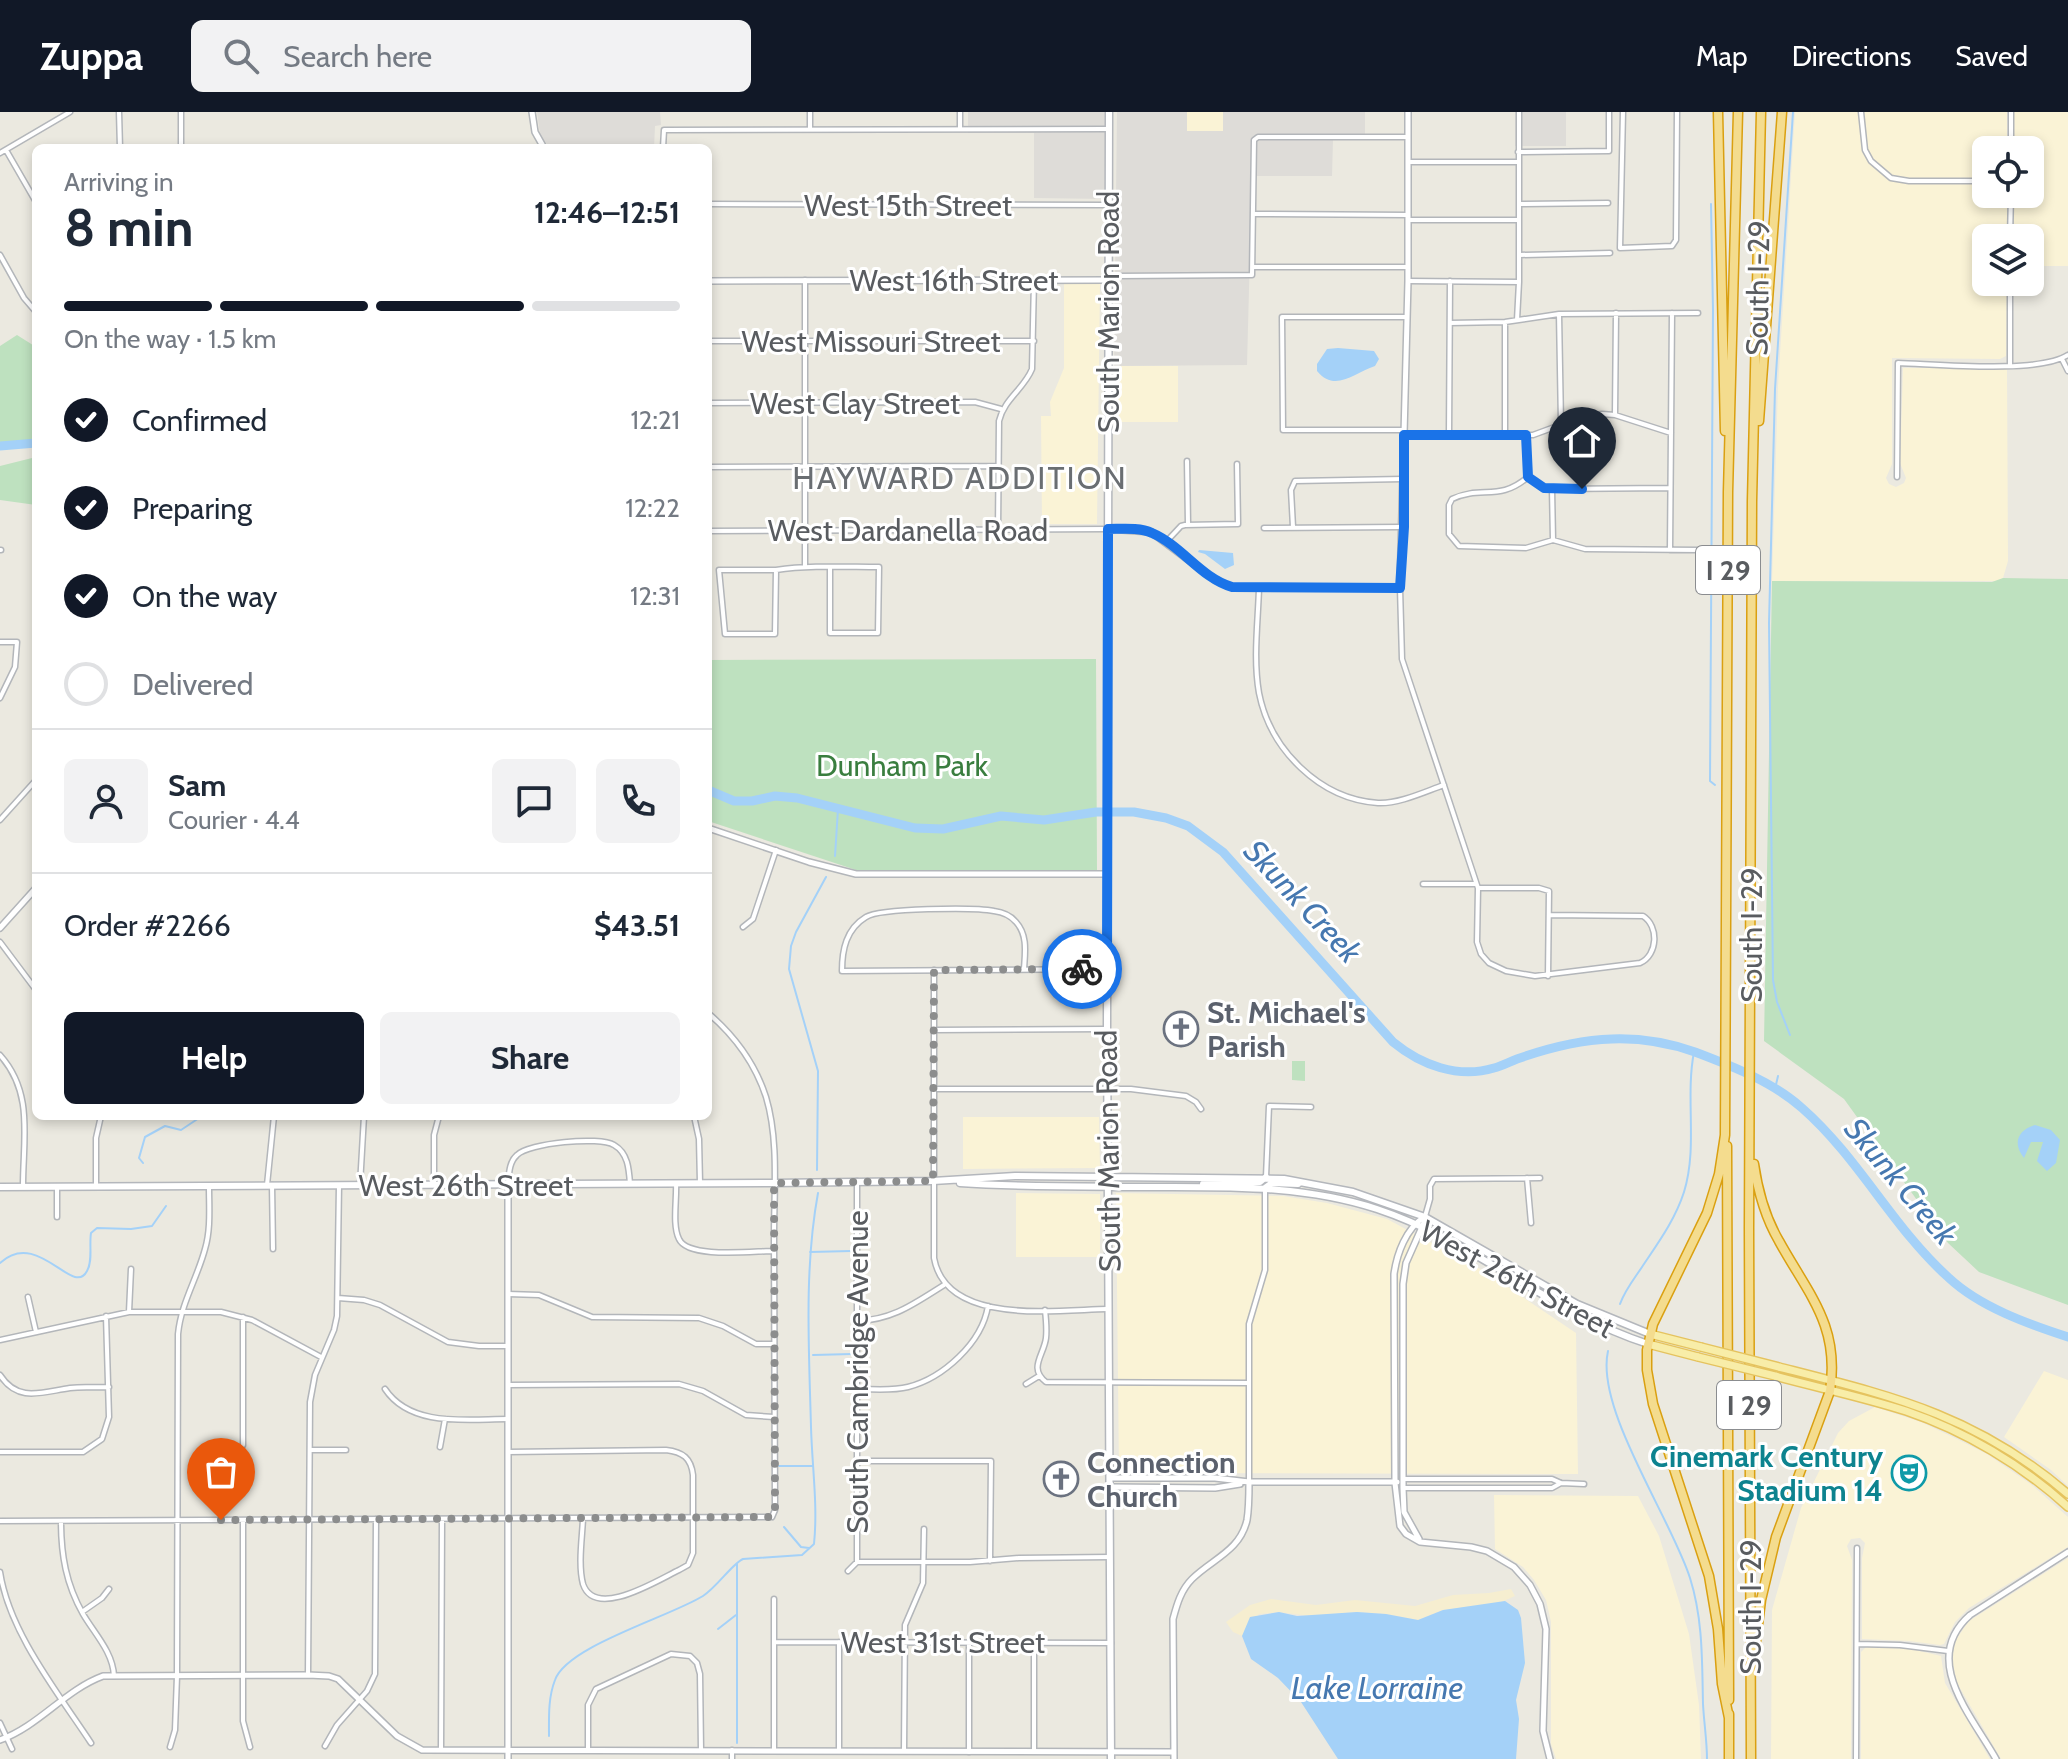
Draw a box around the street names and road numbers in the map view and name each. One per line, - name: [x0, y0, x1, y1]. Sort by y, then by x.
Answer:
- street label: West 15th Street: [804, 187, 1012, 224]
- street label: South Marion Road: [1090, 191, 1127, 433]
- street label: South I-29: [1738, 220, 1778, 356]
- street label: West 16th Street: [850, 262, 1058, 299]
- street label: West Missouri Street: [741, 323, 1001, 360]
- street label: West Clay Street: [750, 385, 960, 422]
- street label: West Dardanella Road: [768, 512, 1048, 549]
- road number: I 29: [1696, 546, 1760, 594]
- street label: South I-29: [1733, 867, 1770, 1003]
- street label: South Marion Road: [1087, 1030, 1129, 1272]
- street label: West 26th Street: [359, 1167, 573, 1204]
- street label: South Cambridge Avenue: [839, 1210, 876, 1534]
- street label: West 26th Street: [1413, 1212, 1621, 1346]
- road number: I 29: [1717, 1381, 1781, 1429]
- street label: South I-29: [1732, 1539, 1769, 1675]
- street label: West 31st Street: [841, 1624, 1045, 1661]

